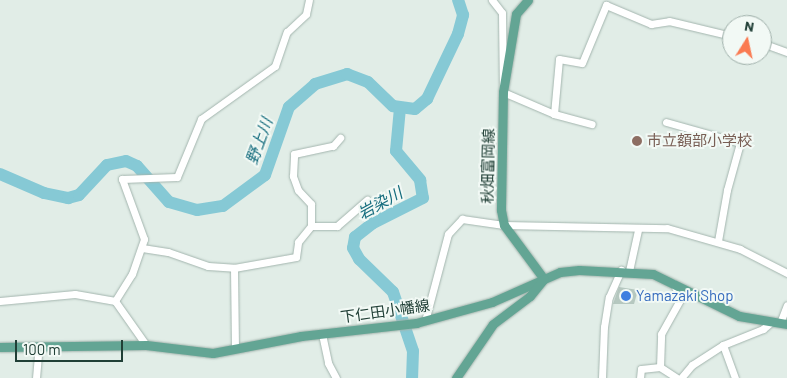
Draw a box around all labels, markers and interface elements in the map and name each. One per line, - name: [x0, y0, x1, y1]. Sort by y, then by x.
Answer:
- north arrow: [722, 15, 772, 65]
- text: N: [743, 17, 756, 35]
- water label: 野上川: [242, 115, 276, 167]
- street label: 秋畑富岡線: [478, 128, 498, 204]
- place label: 市立額部小学校: [647, 132, 752, 150]
- marker: 市立額部小学校: [631, 135, 643, 147]
- water label: 岩染川: [354, 183, 406, 223]
- place label: Yamazaki Shop: [636, 287, 733, 305]
- marker: Yamazaki Shop: [620, 290, 632, 302]
- street label: 下仁田小幡線: [339, 296, 431, 326]
- scale bar: [18, 330, 125, 362]
- text: 100 m: [23, 340, 61, 358]

